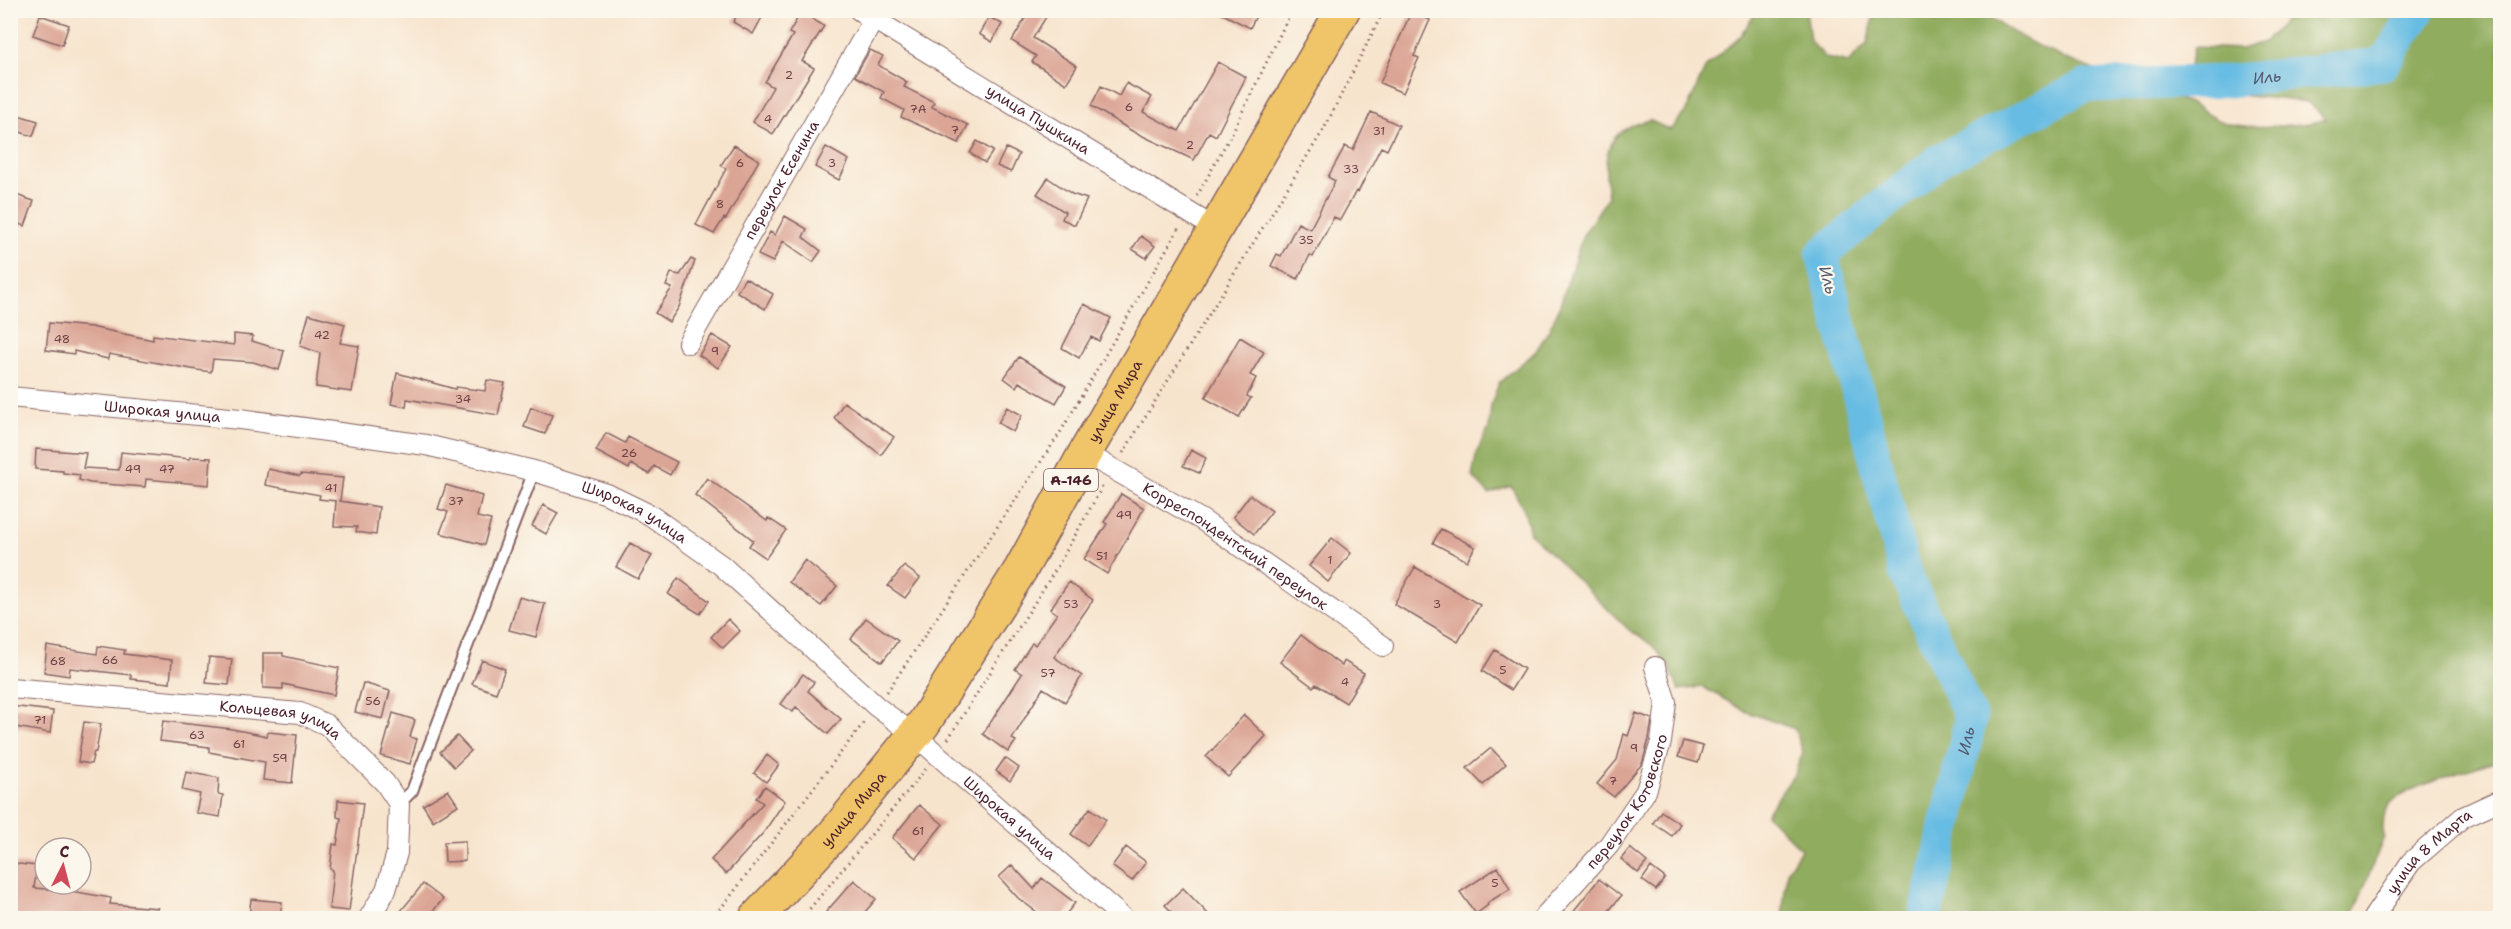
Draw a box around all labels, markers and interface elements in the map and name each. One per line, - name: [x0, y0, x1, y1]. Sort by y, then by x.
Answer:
- water label: Иль: [2251, 65, 2282, 89]
- house number: 2: [785, 67, 793, 83]
- street label: улица Пушкина: [983, 80, 1094, 159]
- house number: 6: [1125, 99, 1133, 115]
- house number: 7А: [909, 101, 927, 117]
- house number: 4: [764, 111, 772, 127]
- street label: переулок Есенина: [740, 116, 824, 243]
- house number: 7: [951, 122, 959, 138]
- house number: 31: [1373, 123, 1385, 139]
- house number: 2: [1186, 137, 1194, 153]
- house number: 6: [736, 155, 744, 171]
- house number: 3: [828, 155, 836, 171]
- house number: 33: [1343, 161, 1359, 177]
- house number: 8: [716, 196, 724, 212]
- house number: 35: [1298, 232, 1314, 248]
- water label: Иль: [1814, 263, 1842, 297]
- house number: 42: [314, 327, 330, 343]
- house number: 48: [54, 331, 70, 347]
- house number: 9: [711, 343, 719, 359]
- street label: улица Мира: [1083, 356, 1147, 446]
- house number: 34: [455, 391, 471, 407]
- street label: Широкая улица: [103, 396, 222, 427]
- house number: 26: [621, 445, 637, 461]
- house number: 49: [125, 461, 141, 477]
- house number: 47: [159, 461, 175, 477]
- road number: А-146: [1044, 469, 1098, 491]
- street label: Широкая улица: [579, 477, 692, 548]
- street label: Корреспондентский переулок: [1139, 478, 1332, 615]
- house number: 41: [325, 480, 337, 496]
- house number: 37: [448, 493, 464, 509]
- house number: 49: [1116, 507, 1132, 523]
- house number: 51: [1096, 548, 1108, 564]
- house number: 1: [1327, 552, 1333, 568]
- house number: 53: [1063, 596, 1079, 612]
- house number: 3: [1433, 596, 1441, 612]
- house number: 66: [102, 652, 118, 668]
- house number: 68: [50, 653, 66, 669]
- house number: 5: [1499, 662, 1507, 678]
- house number: 57: [1040, 665, 1056, 681]
- house number: 4: [1341, 674, 1349, 690]
- house number: 56: [365, 693, 381, 709]
- street label: Кольцевая улица: [219, 696, 347, 745]
- house number: 71: [34, 712, 46, 728]
- water label: Иль: [1952, 724, 1979, 757]
- house number: 63: [189, 727, 205, 743]
- street label: переулок Котовского: [1582, 733, 1672, 873]
- house number: 61: [233, 736, 245, 752]
- house number: 9: [1630, 740, 1638, 756]
- house number: 59: [272, 750, 288, 766]
- street label: улица Мира: [817, 767, 891, 852]
- street label: Широкая улица: [959, 772, 1060, 865]
- house number: 7: [1609, 773, 1617, 789]
- street label: улица 8 Марта: [2382, 804, 2476, 898]
- house number: 61: [912, 823, 924, 839]
- north arrow: [33, 836, 93, 896]
- text: С: [59, 841, 71, 863]
- house number: 5: [1491, 875, 1499, 891]

